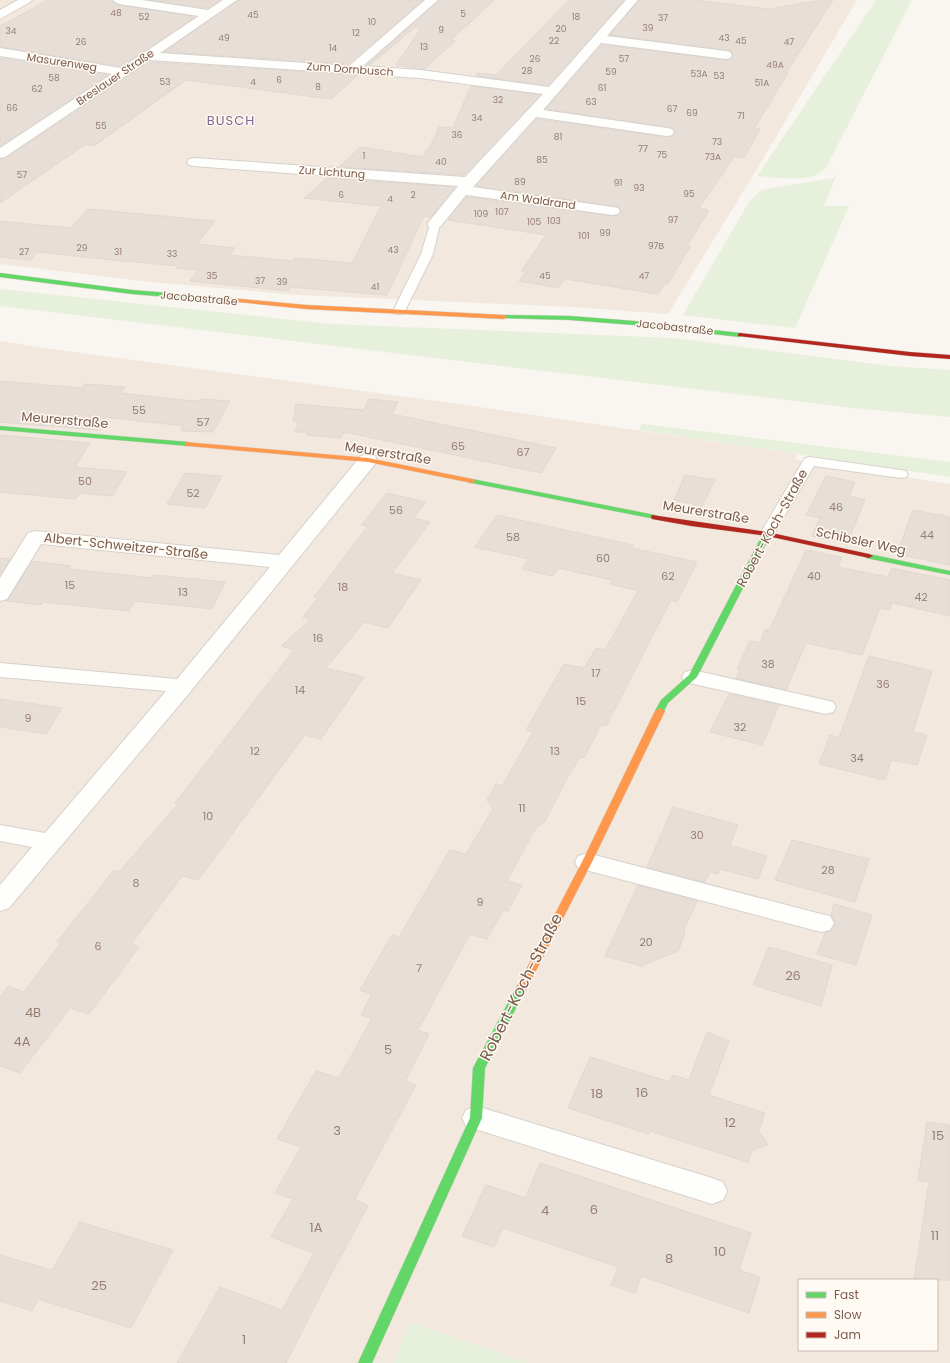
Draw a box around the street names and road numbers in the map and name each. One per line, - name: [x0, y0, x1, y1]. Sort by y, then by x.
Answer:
- street label: Breslauer Straße: [73, 45, 157, 109]
- street label: Masurenweg: [26, 49, 98, 75]
- street label: Zum Dornbusch: [306, 58, 394, 80]
- street label: Zur Lichtung: [298, 162, 366, 182]
- street label: Am Waldrand: [499, 187, 577, 213]
- street label: Jacobastraße: [160, 287, 238, 309]
- street label: Jacobastraße: [636, 315, 715, 339]
- street label: Meurerstraße: [21, 407, 109, 433]
- street label: Meurerstraße: [343, 437, 433, 469]
- street label: Robert-Koch-Straße: [732, 466, 812, 590]
- street label: Meurerstraße: [661, 496, 751, 528]
- street label: Schibsler Weg: [814, 522, 908, 560]
- street label: Albert-Schweitzer-Straße: [43, 528, 209, 564]
- street label: Robert-Koch-Straße: [474, 909, 568, 1065]

